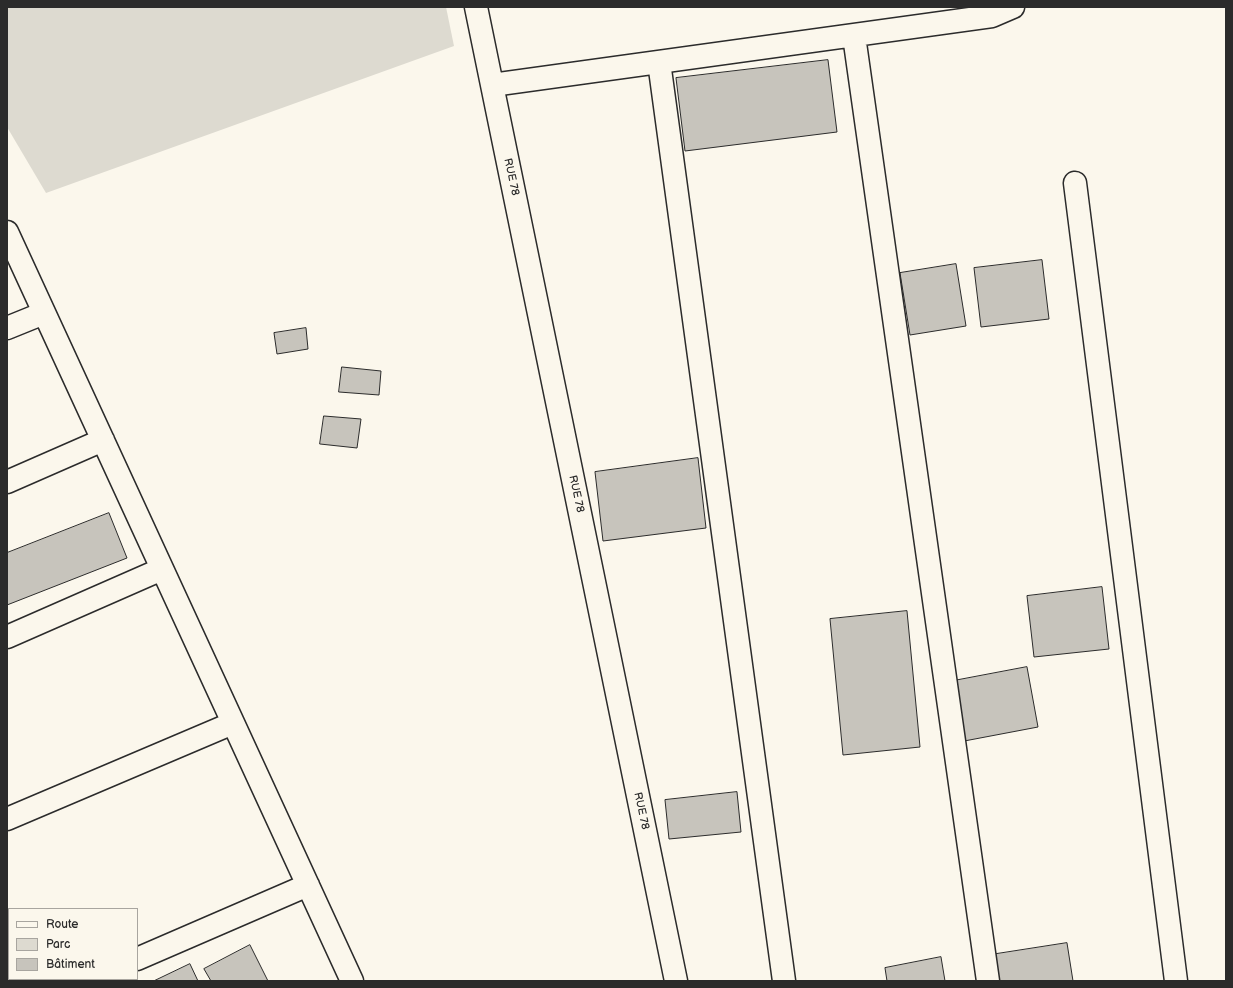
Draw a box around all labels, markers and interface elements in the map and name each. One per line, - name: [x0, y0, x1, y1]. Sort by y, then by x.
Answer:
- street label: RUE 78: [501, 157, 521, 197]
- street label: RUE 78: [566, 474, 586, 514]
- street label: RUE 78: [631, 791, 651, 831]
- legend: [8, 908, 138, 980]
- text: Route: [46, 917, 78, 932]
- text: Parc: [46, 937, 70, 952]
- text: Bâtiment: [46, 957, 95, 972]

